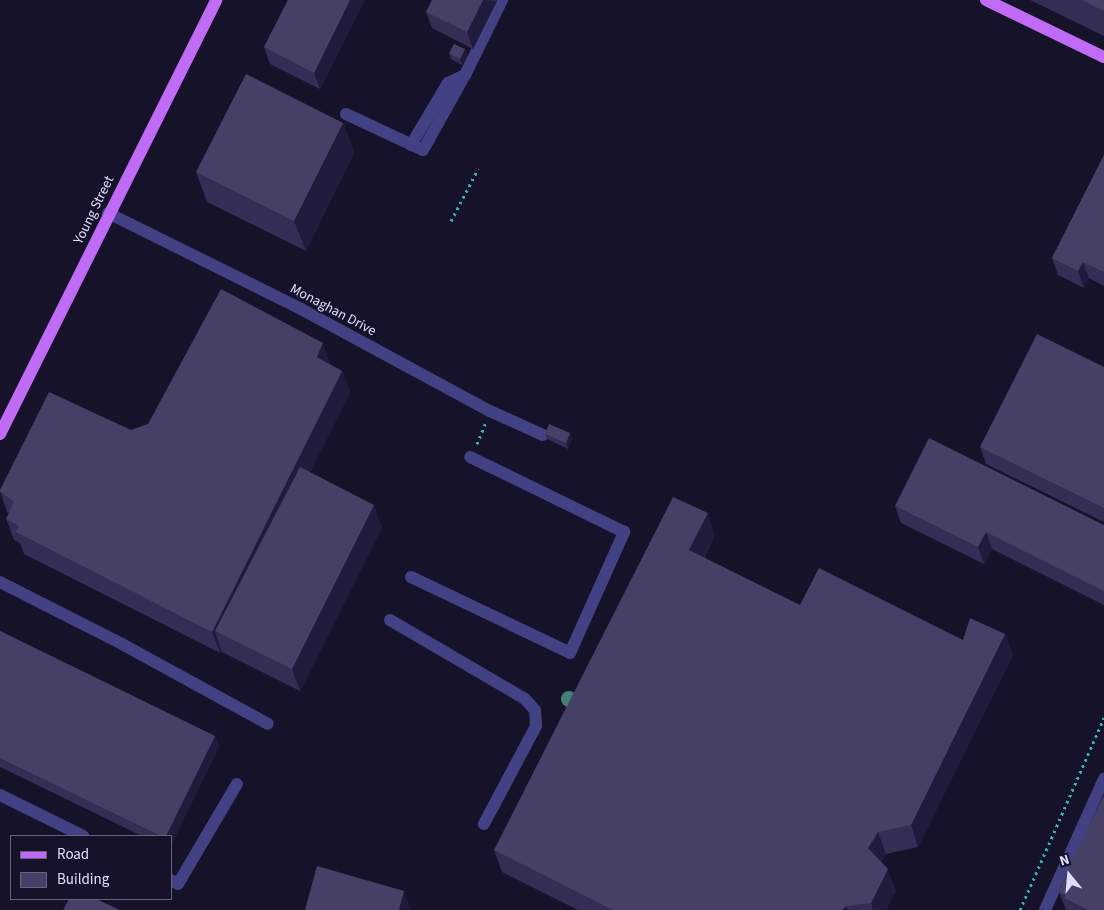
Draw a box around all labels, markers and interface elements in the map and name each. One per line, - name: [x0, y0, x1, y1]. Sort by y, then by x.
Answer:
- street label: Young Street: [70, 173, 118, 247]
- street label: Monaghan Drive: [287, 280, 379, 340]
- legend: [10, 835, 172, 900]
- text: Road: [57, 844, 89, 865]
- north arrow: [1044, 850, 1094, 900]
- text: N: [1057, 850, 1072, 872]
- text: Building: [57, 869, 109, 890]

